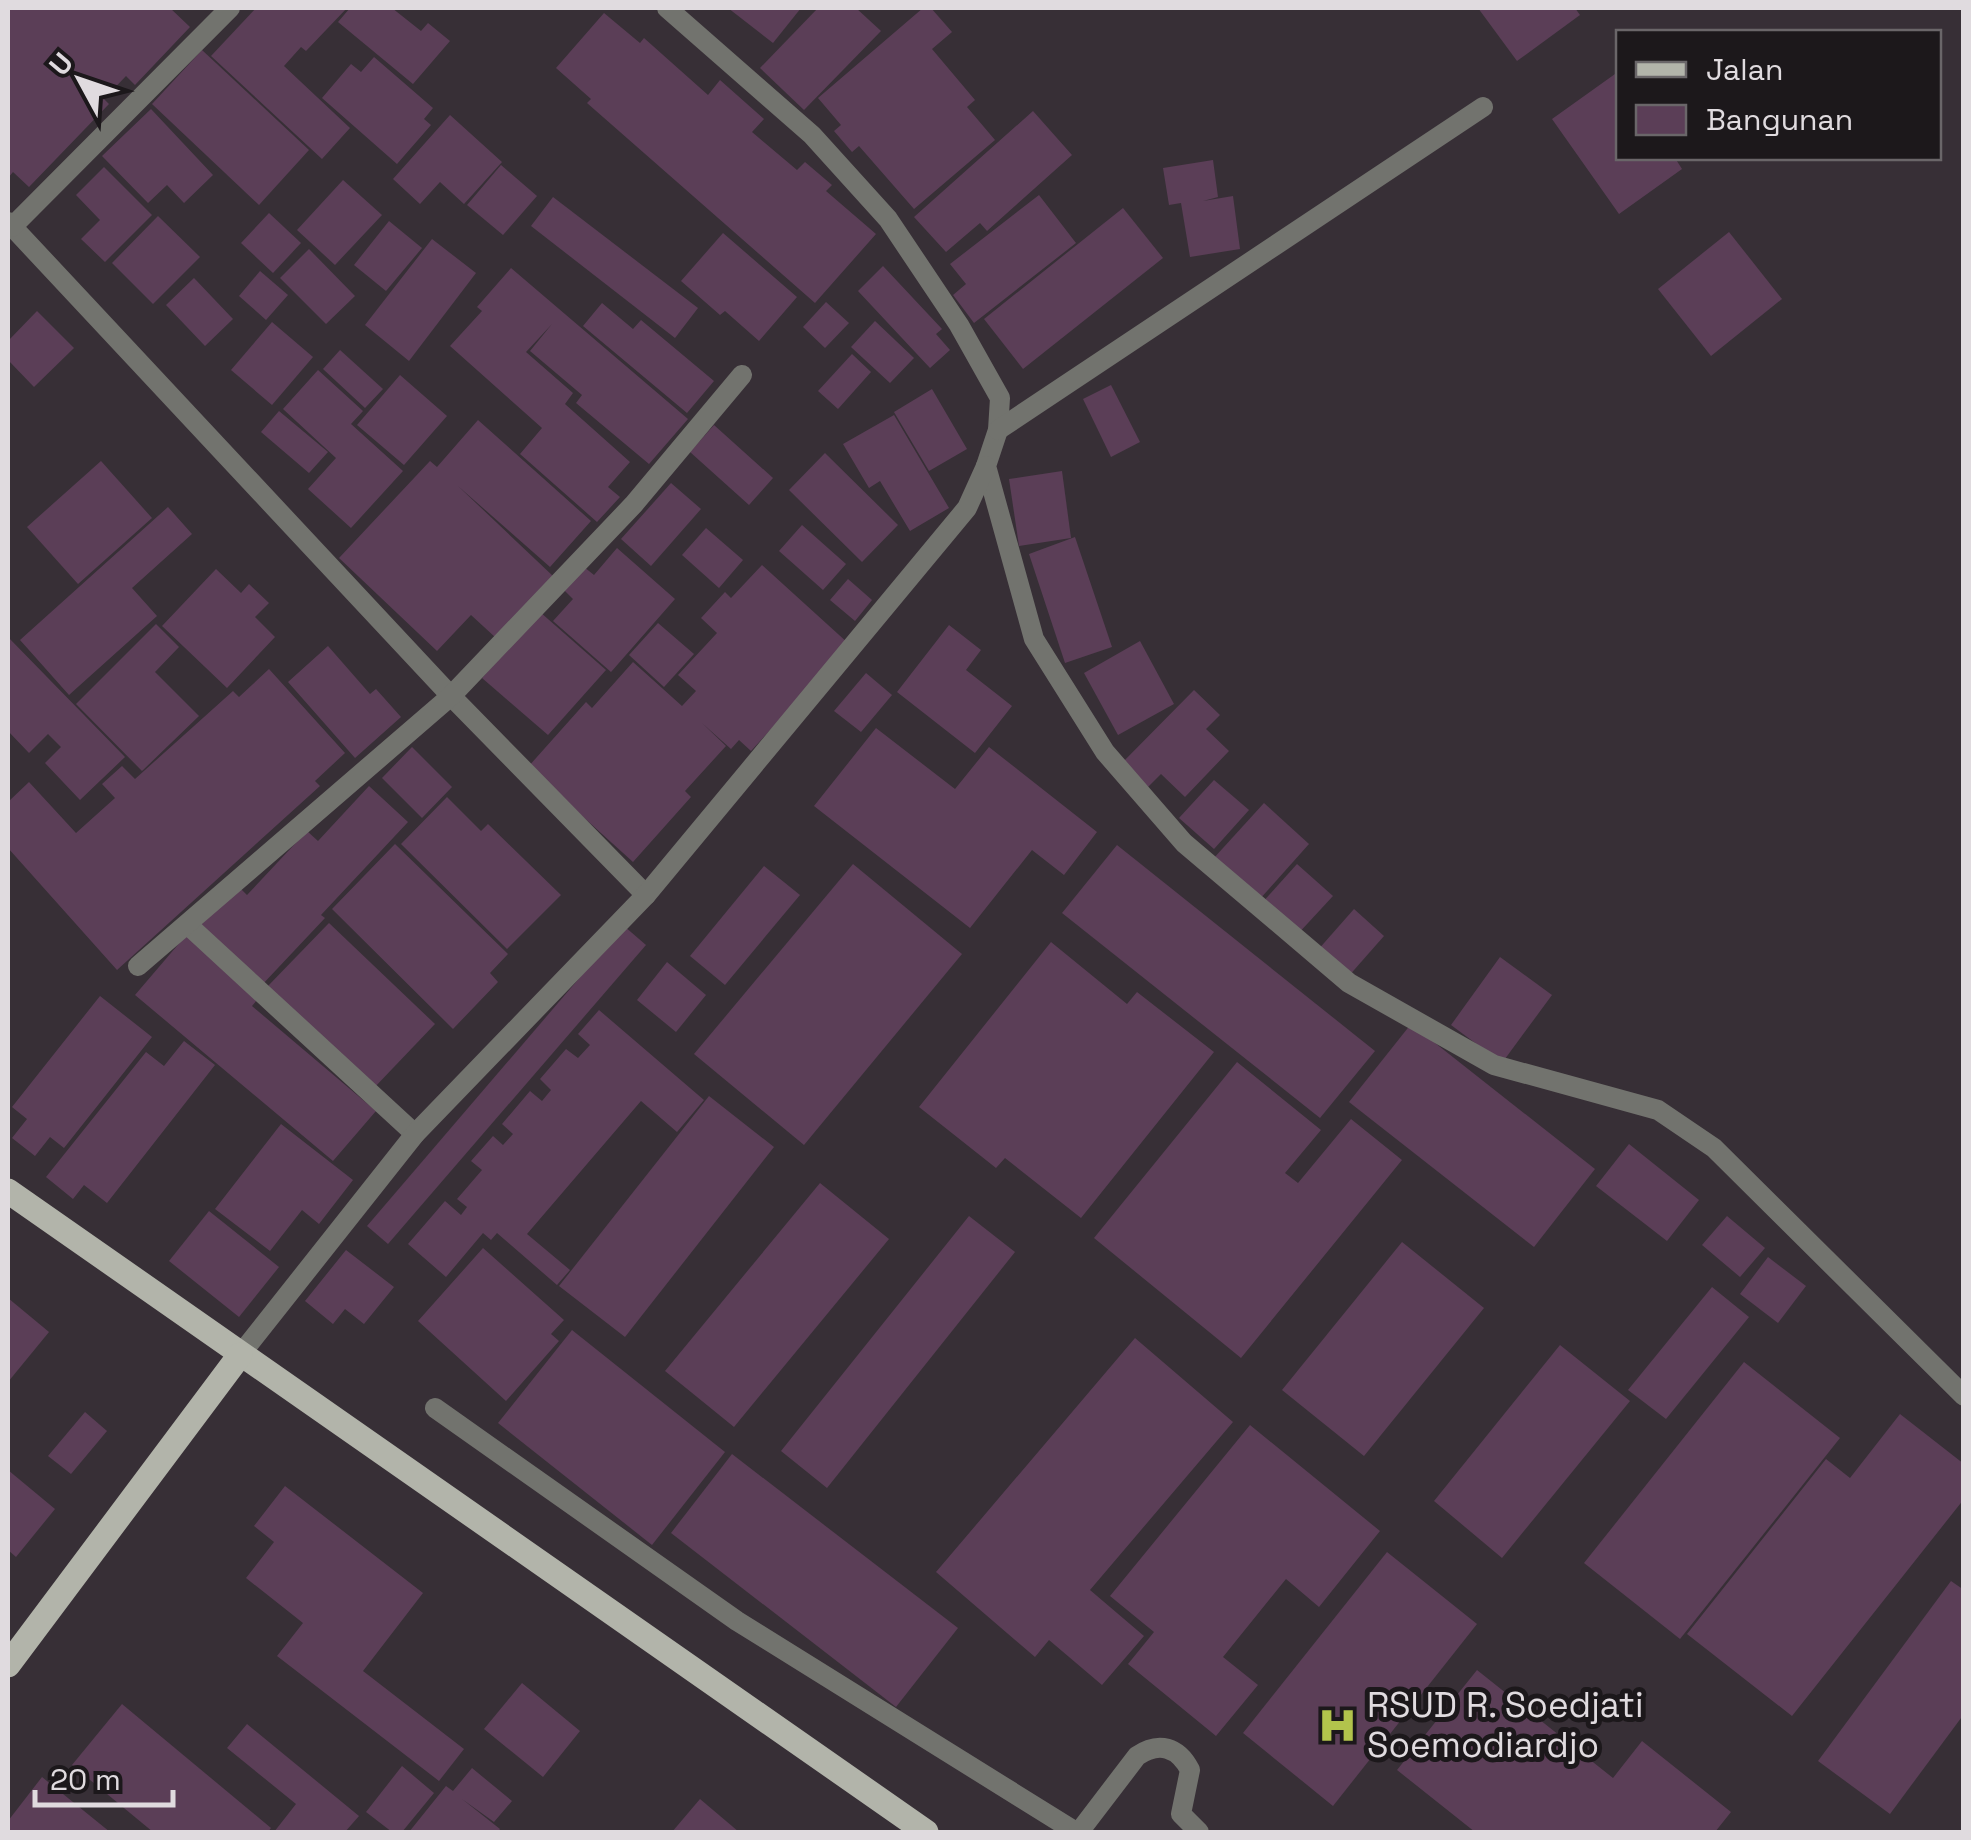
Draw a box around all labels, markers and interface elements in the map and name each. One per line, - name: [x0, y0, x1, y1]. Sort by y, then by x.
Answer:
- north arrow: [30, 30, 130, 130]
- legend: [1616, 30, 1941, 160]
- text: U: [41, 45, 81, 83]
- text: Jalan: [1706, 50, 1783, 89]
- text: Bangunan: [1706, 100, 1853, 139]
- place label: RSUD R. Soedjati Soemodiardjo: [1367, 1683, 1644, 1767]
- hospital icon: RSUD R. Soedjati Soemodiardjo: [1316, 1704, 1358, 1746]
- scale bar: [35, 1745, 172, 1807]
- text: 20 m: [50, 1760, 121, 1799]

